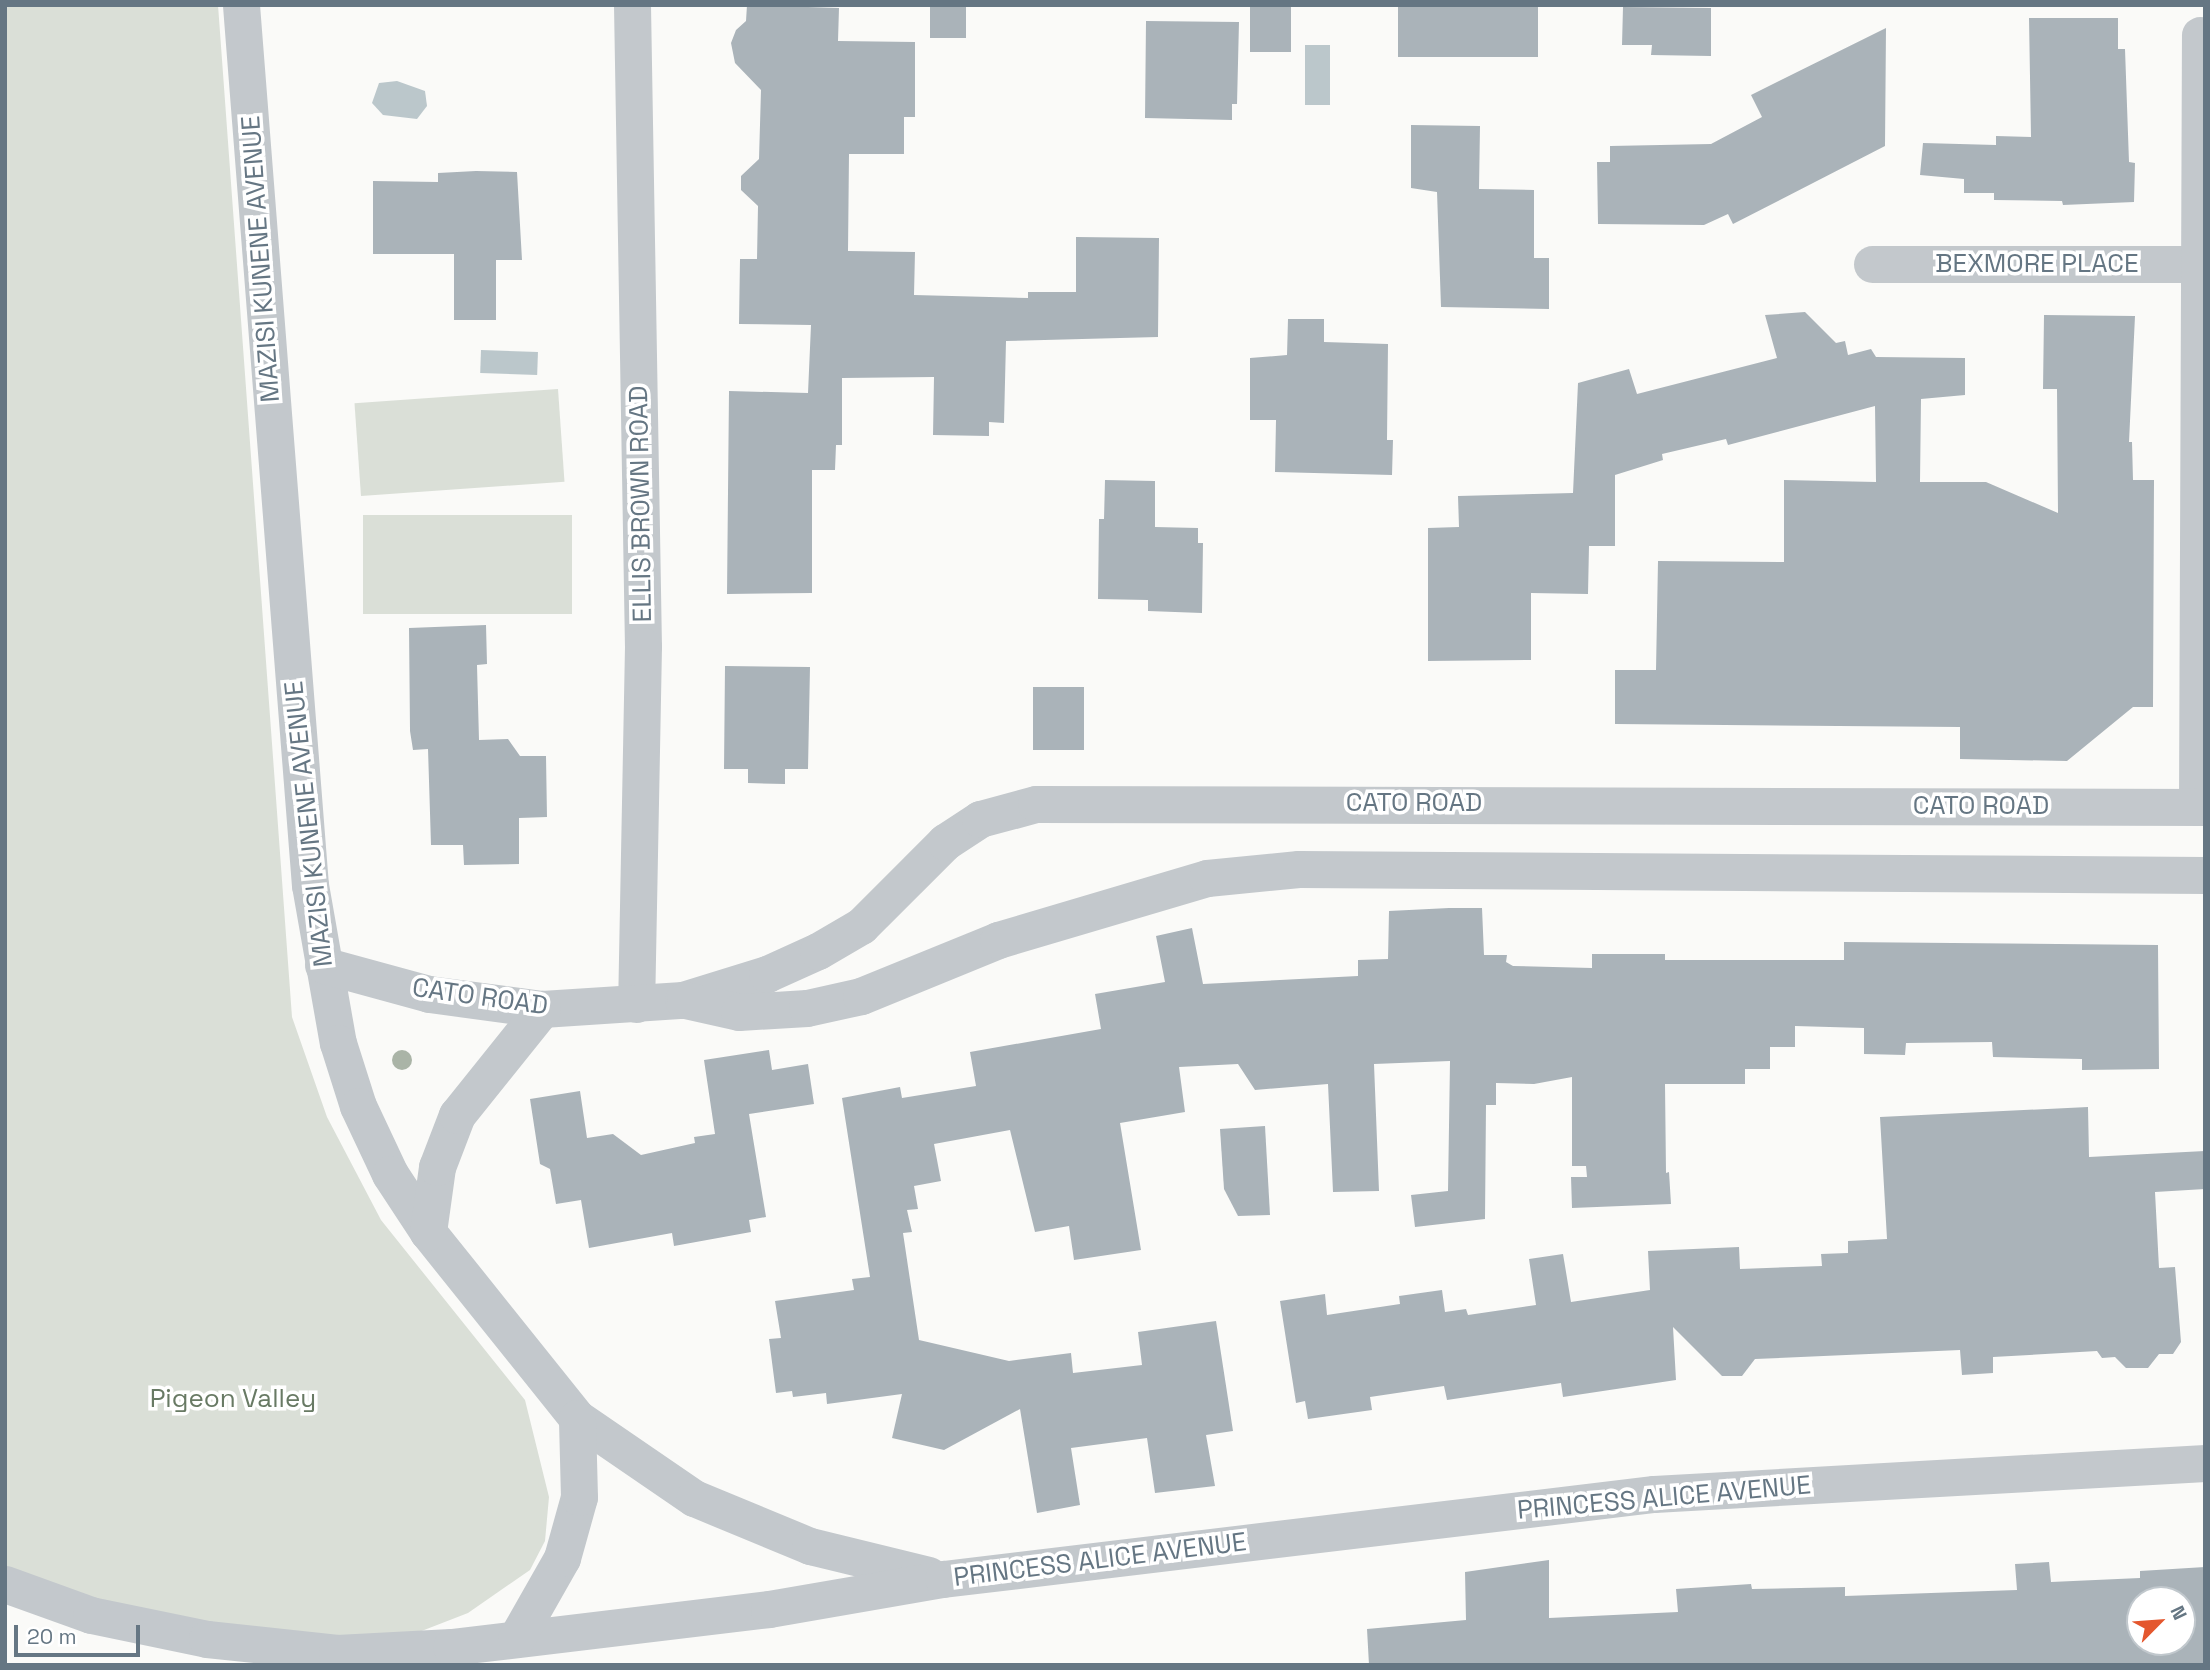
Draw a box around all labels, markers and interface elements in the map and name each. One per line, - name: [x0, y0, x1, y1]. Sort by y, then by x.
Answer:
- street label: MAZISI KUNENE AVENUE: [235, 114, 287, 404]
- street label: BEXMORE PLACE: [1935, 248, 2139, 280]
- street label: ELLIS BROWN ROAD: [623, 385, 659, 623]
- street label: MAZISI KUNENE AVENUE: [278, 679, 340, 969]
- street label: CATO ROAD: [1346, 787, 1482, 819]
- street label: CATO ROAD: [1913, 790, 2049, 822]
- street label: CATO ROAD: [410, 972, 550, 1022]
- park label: Pigeon Valley: [150, 1383, 316, 1415]
- street label: PRINCESS ALICE AVENUE: [1515, 1470, 1813, 1526]
- street label: PRINCESS ALICE AVENUE: [951, 1527, 1249, 1593]
- north arrow: [2126, 1586, 2196, 1656]
- text: N: [2165, 1602, 2193, 1624]
- scale bar: [18, 1610, 144, 1654]
- text: 20 m: [27, 1623, 77, 1650]

